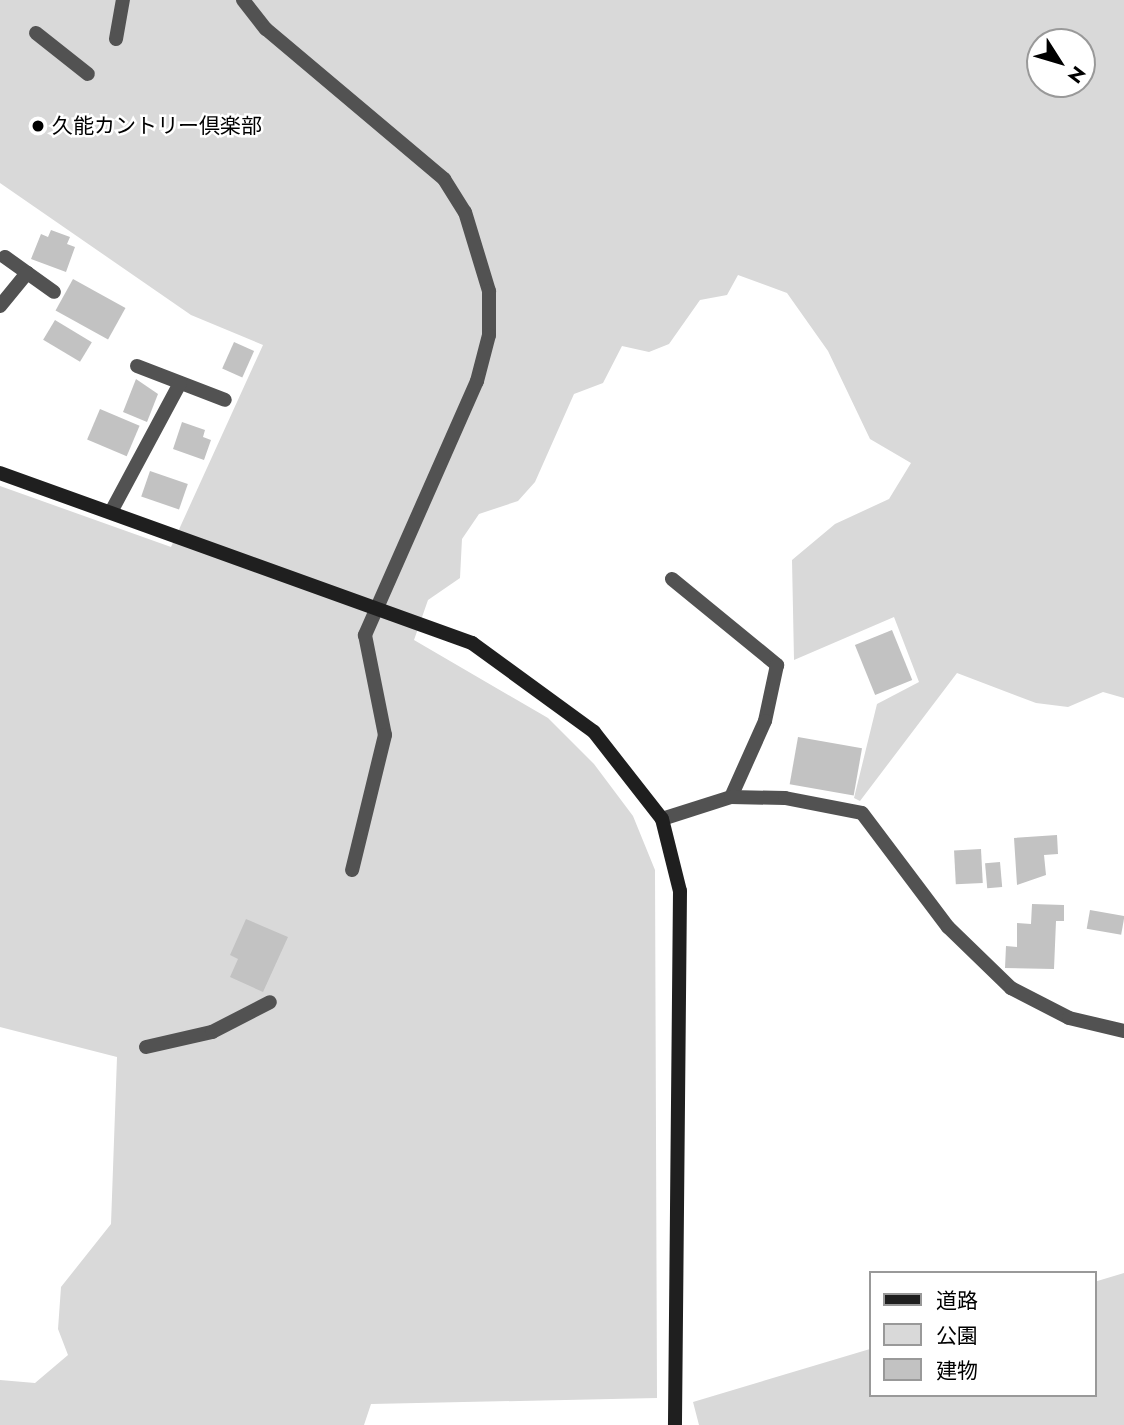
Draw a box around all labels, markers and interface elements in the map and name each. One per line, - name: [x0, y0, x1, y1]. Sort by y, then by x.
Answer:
- north arrow: [1026, 28, 1096, 98]
- text: N: [1061, 61, 1092, 89]
- place label: 久能カントリー倶楽部: [52, 113, 262, 139]
- marker: 久能カントリー倶楽部: [30, 118, 46, 134]
- legend: [869, 1271, 1096, 1397]
- text: 道路: [936, 1286, 978, 1316]
- text: 公園: [936, 1321, 978, 1351]
- text: 建物: [936, 1356, 978, 1386]

